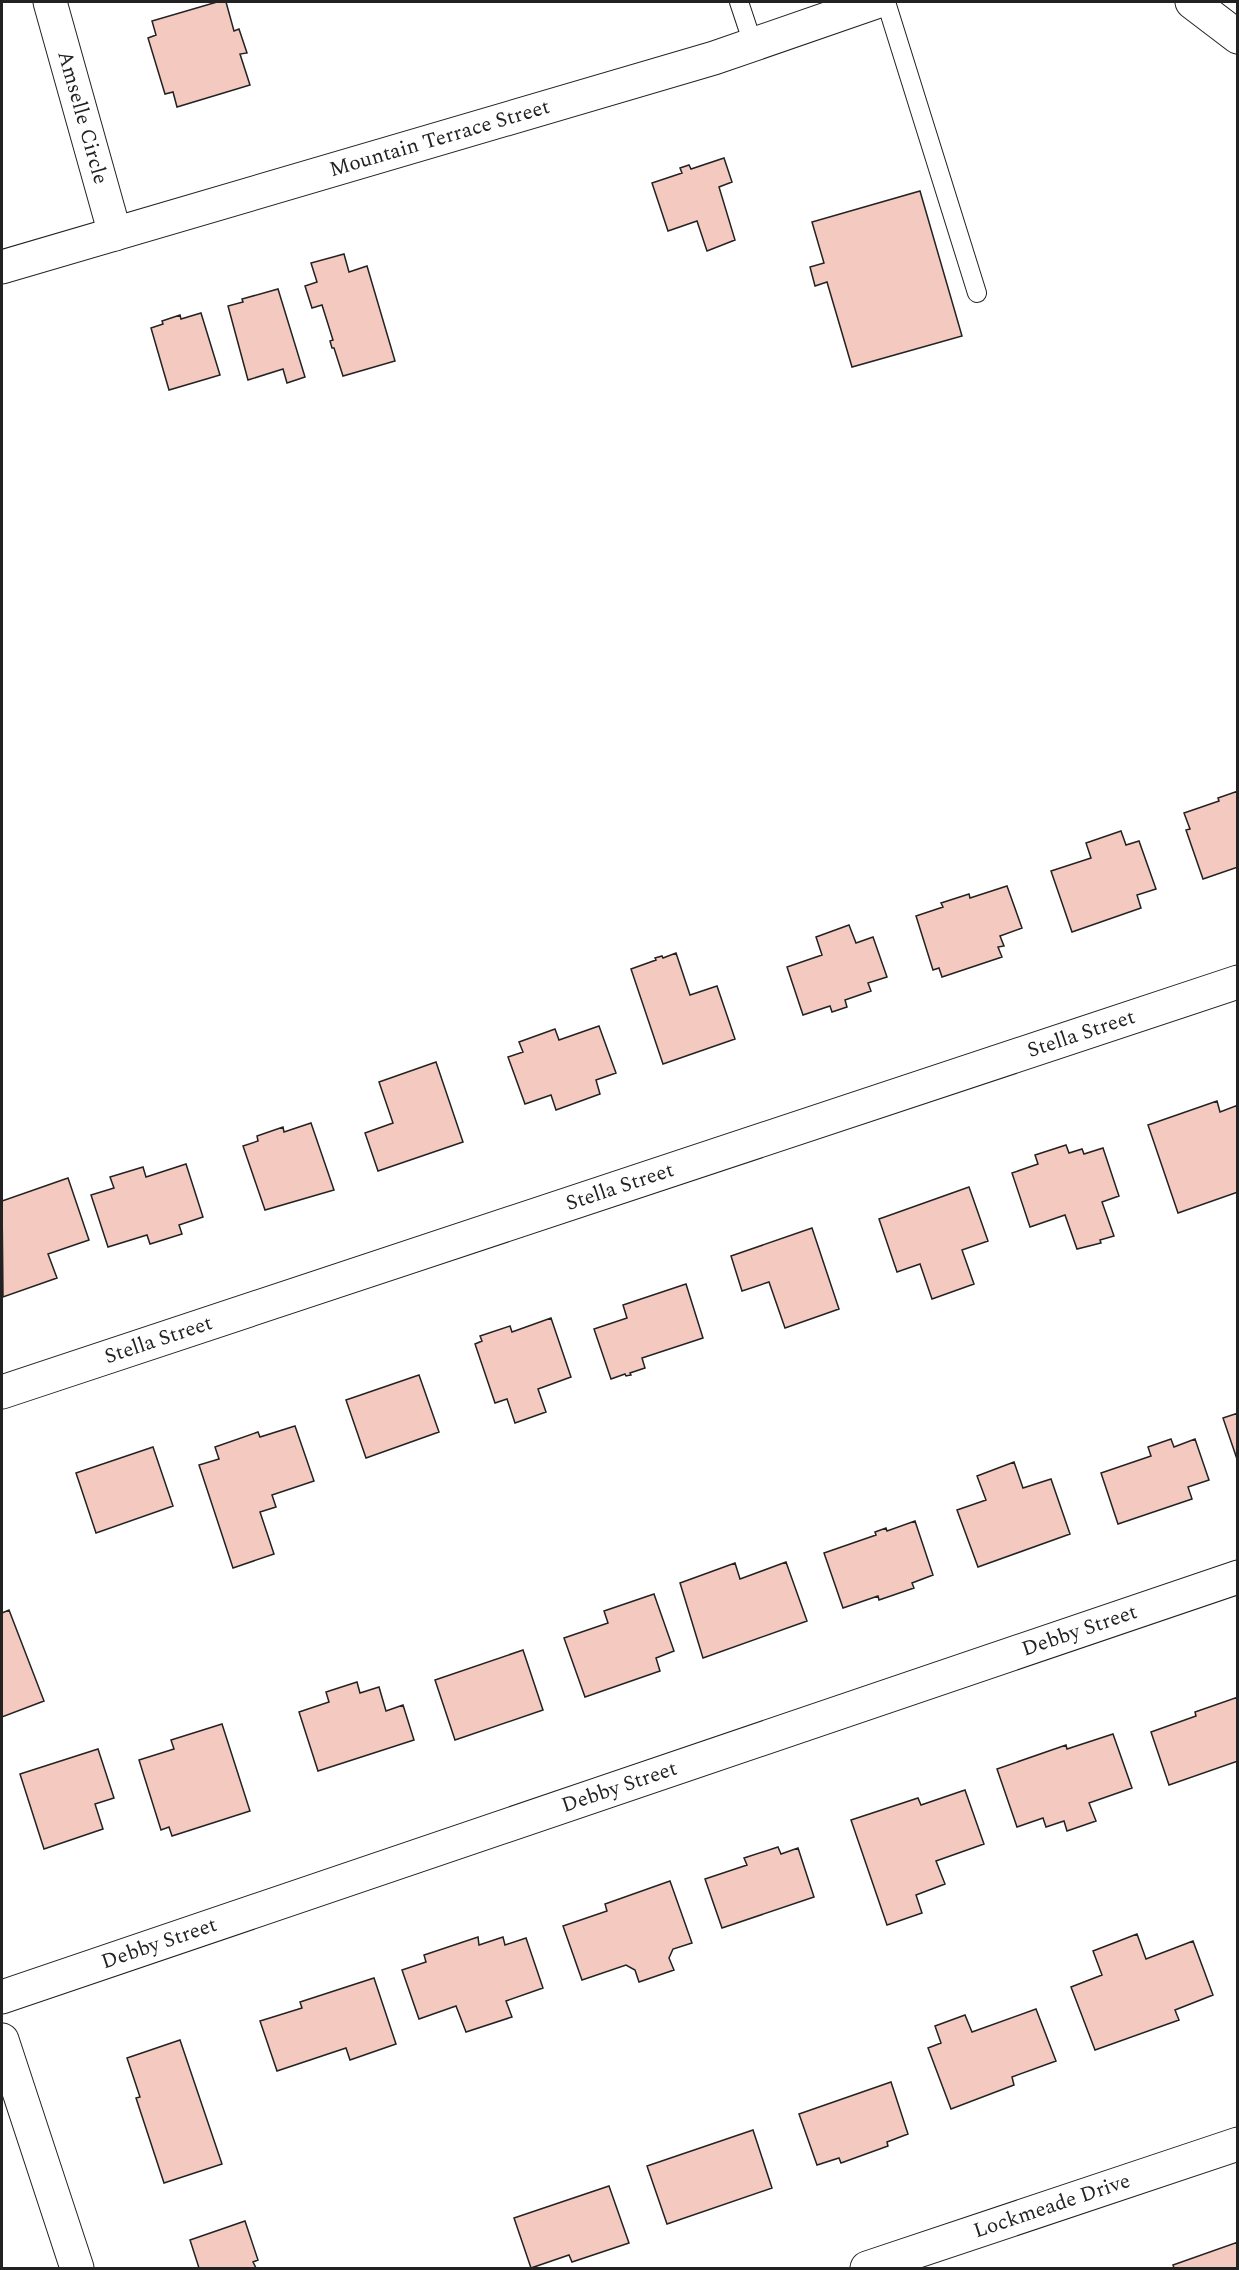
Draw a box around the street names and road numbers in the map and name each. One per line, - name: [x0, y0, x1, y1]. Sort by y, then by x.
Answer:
- street label: Amselle Circle: [48, 47, 116, 188]
- street label: Mountain Terrace Street: [325, 91, 554, 186]
- street label: Stella Street: [1023, 1001, 1139, 1067]
- street label: Stella Street: [562, 1154, 678, 1220]
- street label: Stella Street: [100, 1307, 217, 1373]
- street label: Debby Street: [1017, 1596, 1142, 1665]
- street label: Debby Street: [557, 1753, 681, 1822]
- street label: Debby Street: [97, 1909, 221, 1978]
- street label: Lockmeade Drive: [969, 2165, 1135, 2247]

